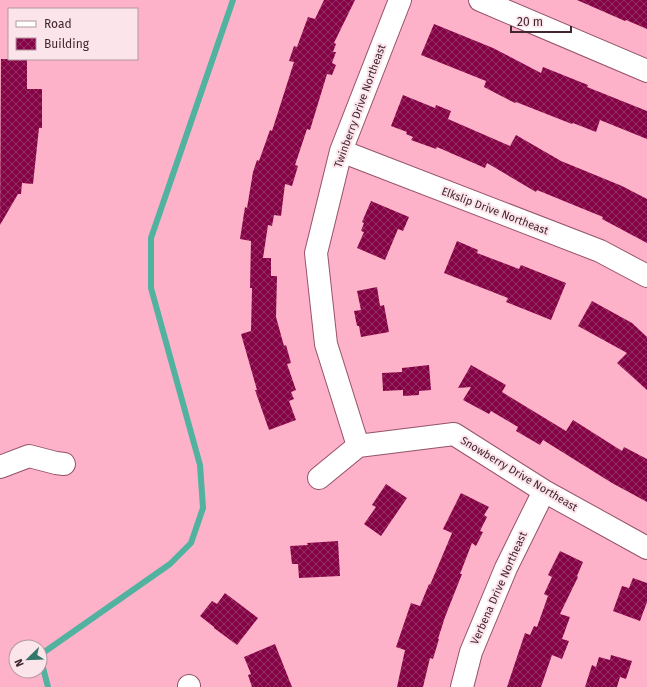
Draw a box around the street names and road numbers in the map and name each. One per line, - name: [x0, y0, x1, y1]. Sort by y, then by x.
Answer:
- street label: Twinberry Drive Northeast: [332, 43, 388, 169]
- street label: Elkslip Drive Northeast: [440, 185, 550, 237]
- street label: Snowberry Drive Northeast: [458, 434, 580, 514]
- street label: Verbena Drive Northeast: [468, 530, 530, 646]

